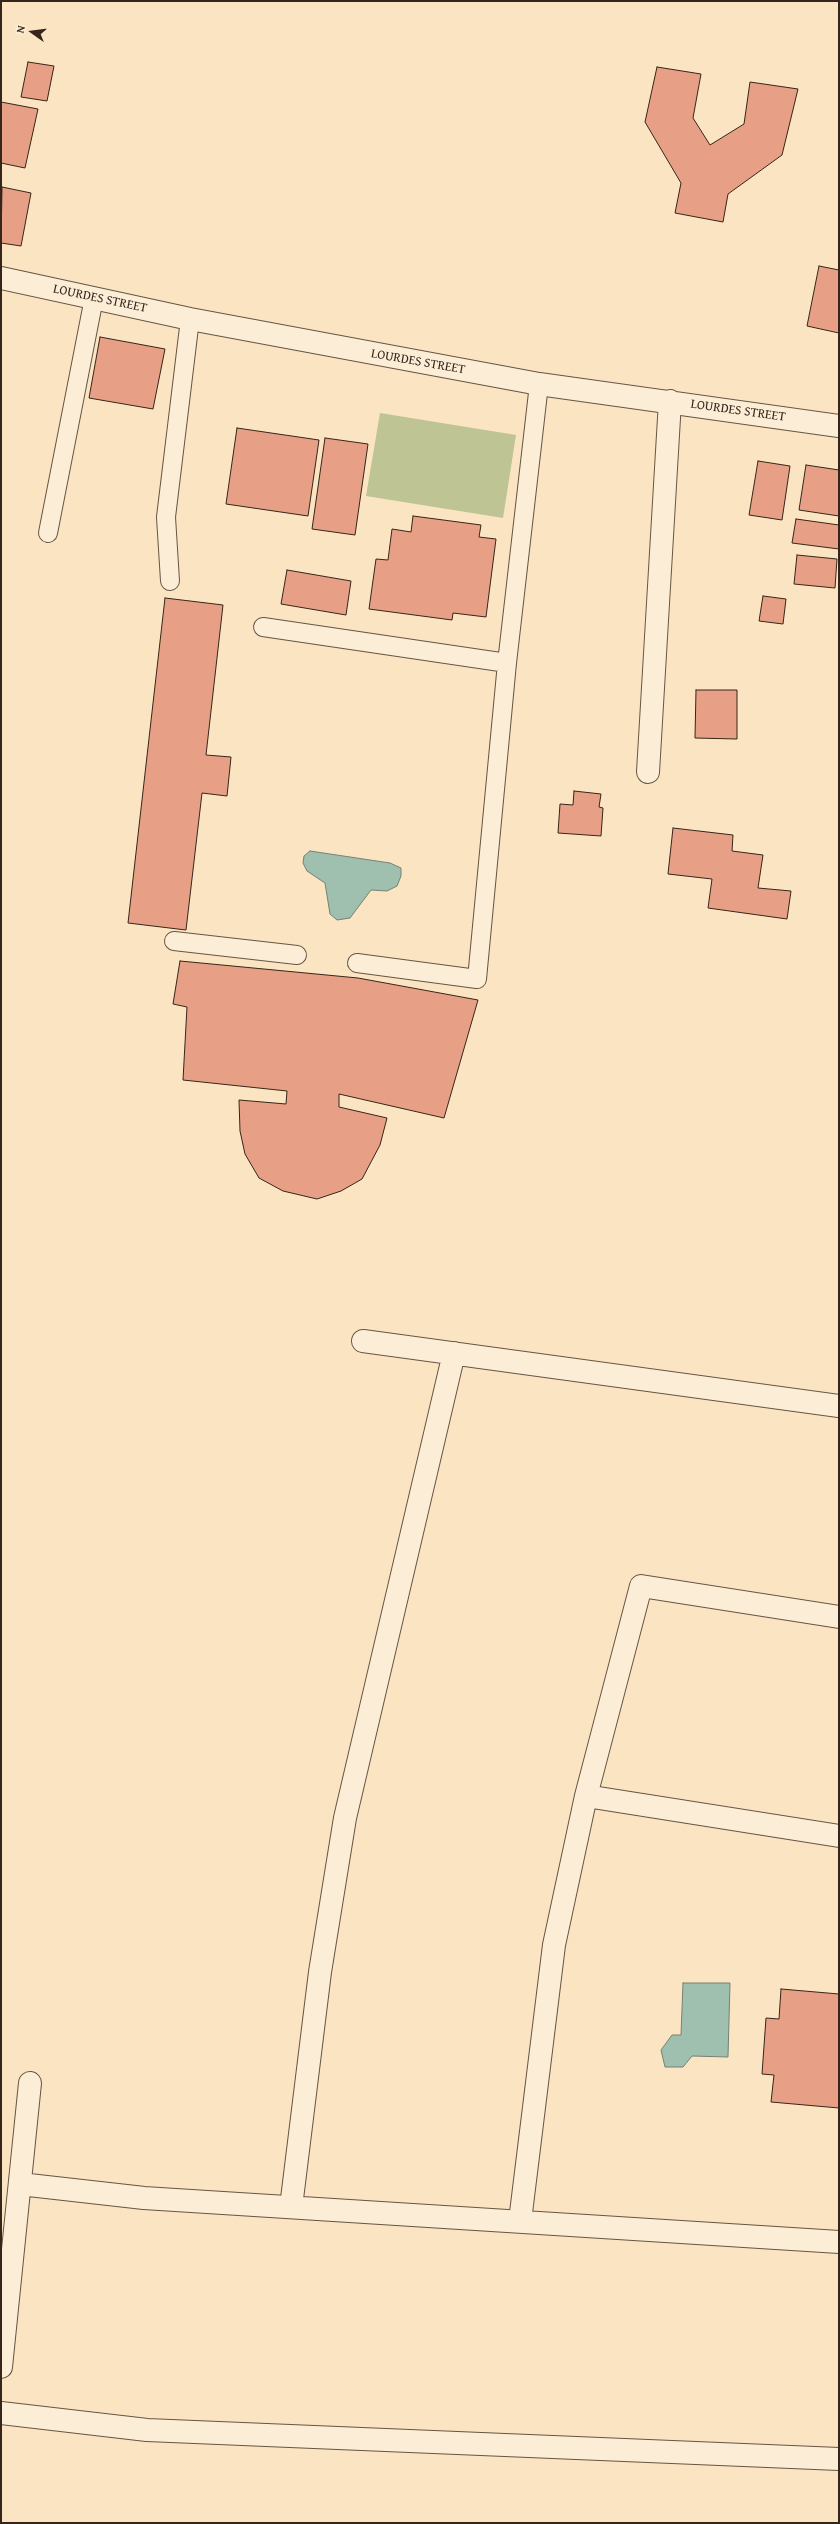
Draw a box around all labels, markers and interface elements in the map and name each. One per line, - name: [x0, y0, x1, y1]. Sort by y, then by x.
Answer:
- north arrow: [12, 12, 52, 52]
- text: N: [12, 24, 29, 35]
- street label: LOURDES STREET: [52, 281, 148, 317]
- street label: LOURDES STREET: [370, 346, 466, 378]
- street label: LOURDES STREET: [690, 397, 786, 425]

